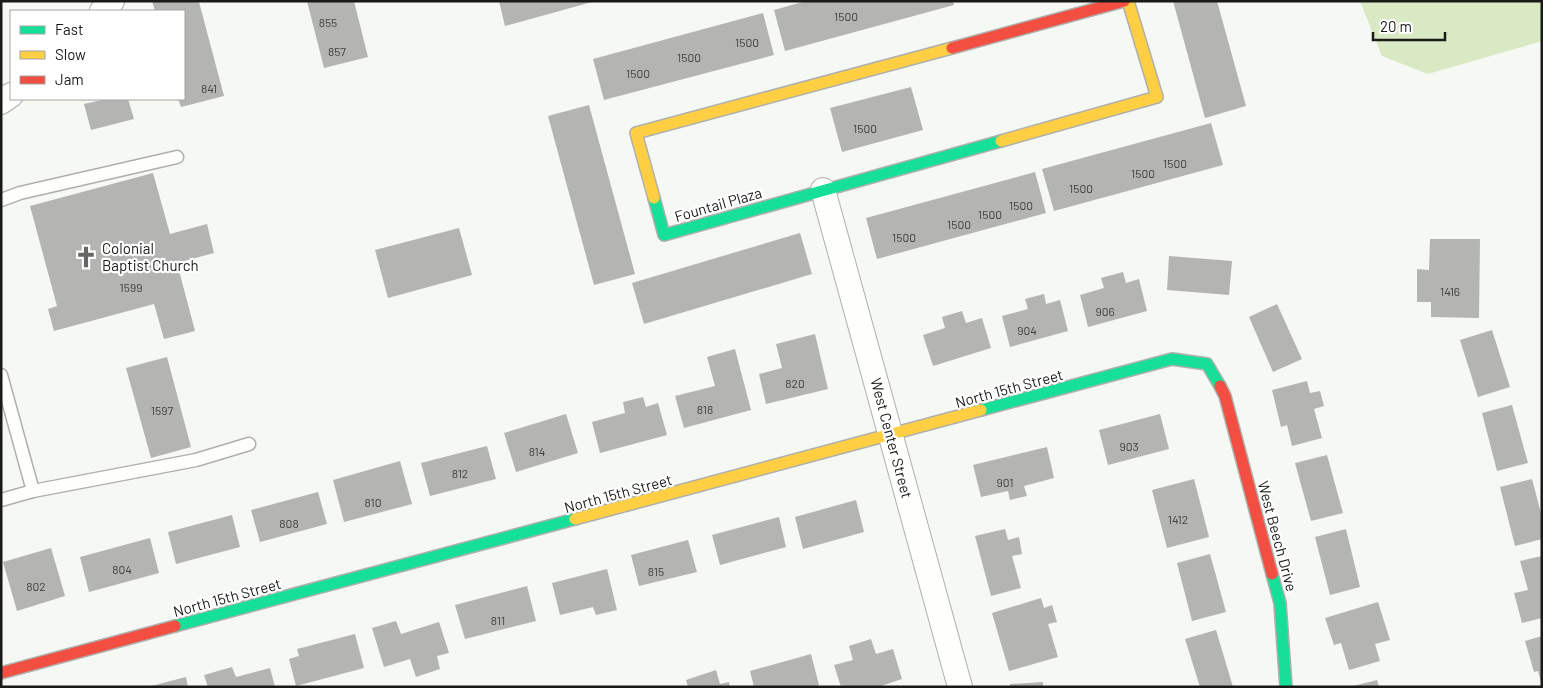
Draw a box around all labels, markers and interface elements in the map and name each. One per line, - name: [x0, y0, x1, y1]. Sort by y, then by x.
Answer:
- house number: 1500: [834, 9, 858, 23]
- legend: [10, 10, 185, 100]
- scale bar: [1373, 10, 1446, 42]
- house number: 855: [319, 15, 337, 29]
- text: 20 m: [1380, 17, 1412, 35]
- text: Fast: [55, 20, 83, 38]
- house number: 1500: [735, 35, 759, 49]
- house number: 857: [328, 44, 346, 58]
- text: Slow: [55, 45, 86, 63]
- house number: 1500: [677, 50, 701, 64]
- house number: 1500: [626, 66, 650, 80]
- text: Jam: [55, 70, 84, 88]
- house number: 841: [201, 81, 217, 95]
- house number: 1500: [853, 121, 877, 135]
- house number: 1500: [1163, 156, 1187, 170]
- house number: 1500: [1131, 166, 1155, 180]
- house number: 1500: [1069, 181, 1093, 195]
- street label: Fountail Plaza: [672, 183, 764, 225]
- house number: 1500: [1009, 198, 1033, 212]
- house number: 1500: [978, 207, 1002, 221]
- house number: 1500: [947, 217, 971, 231]
- house number: 1500: [892, 230, 916, 244]
- place label: Colonial Baptist Church: [102, 239, 199, 274]
- church icon: Colonial Baptist Church: [73, 244, 99, 270]
- house number: 1599: [120, 280, 142, 294]
- house number: 1416: [1440, 284, 1460, 298]
- house number: 906: [1095, 304, 1115, 318]
- house number: 904: [1017, 323, 1037, 337]
- street label: North 15th Street: [953, 365, 1065, 411]
- house number: 820: [785, 376, 805, 390]
- street label: West Center Street: [867, 376, 917, 500]
- house number: 818: [697, 402, 713, 416]
- house number: 1597: [151, 403, 173, 417]
- house number: 903: [1119, 439, 1139, 453]
- house number: 814: [529, 444, 545, 458]
- house number: 812: [452, 466, 468, 480]
- street label: North 15th Street: [562, 470, 674, 516]
- house number: 901: [997, 475, 1013, 489]
- street label: West Beech Drive: [1255, 479, 1301, 593]
- house number: 810: [365, 495, 381, 509]
- house number: 1412: [1168, 512, 1188, 526]
- house number: 808: [279, 516, 299, 530]
- house number: 804: [112, 562, 132, 576]
- house number: 815: [648, 564, 664, 578]
- street label: North 15th Street: [171, 574, 283, 620]
- house number: 802: [26, 579, 46, 593]
- house number: 811: [491, 613, 505, 627]

